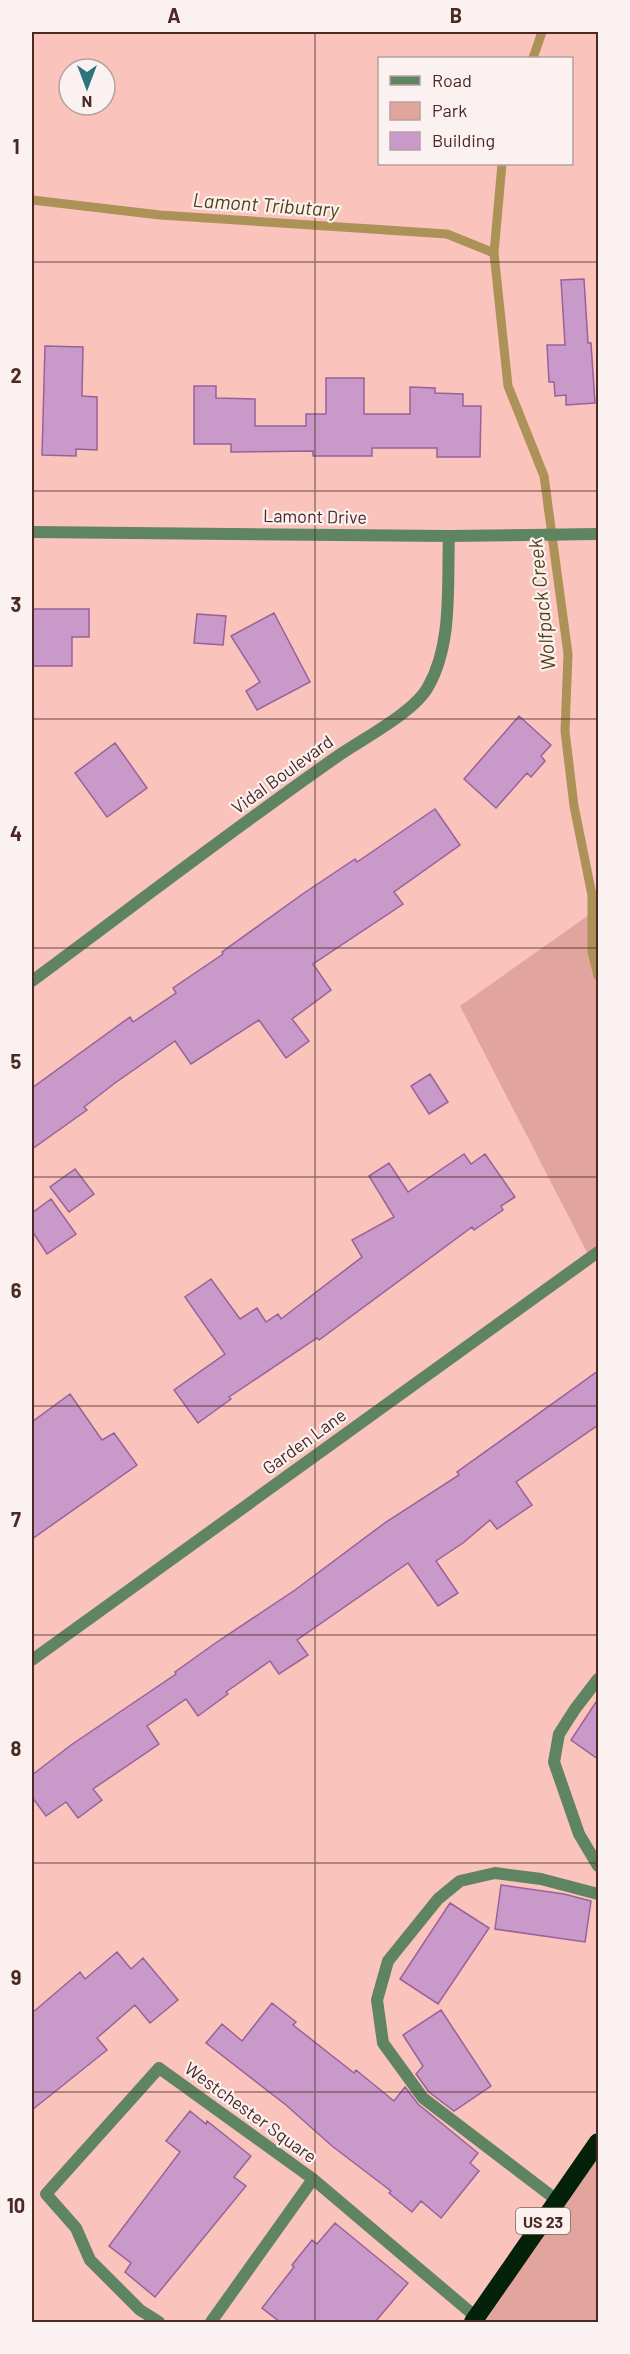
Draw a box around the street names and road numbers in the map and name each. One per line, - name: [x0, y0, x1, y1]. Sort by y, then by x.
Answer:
- street label: Lamont Drive: [263, 504, 367, 528]
- street label: Vidal Boulevard: [227, 730, 337, 818]
- street label: Garden Lane: [258, 1403, 350, 1479]
- street label: Westchester Square: [181, 2057, 321, 2167]
- road number: US 23: [516, 2208, 570, 2234]

